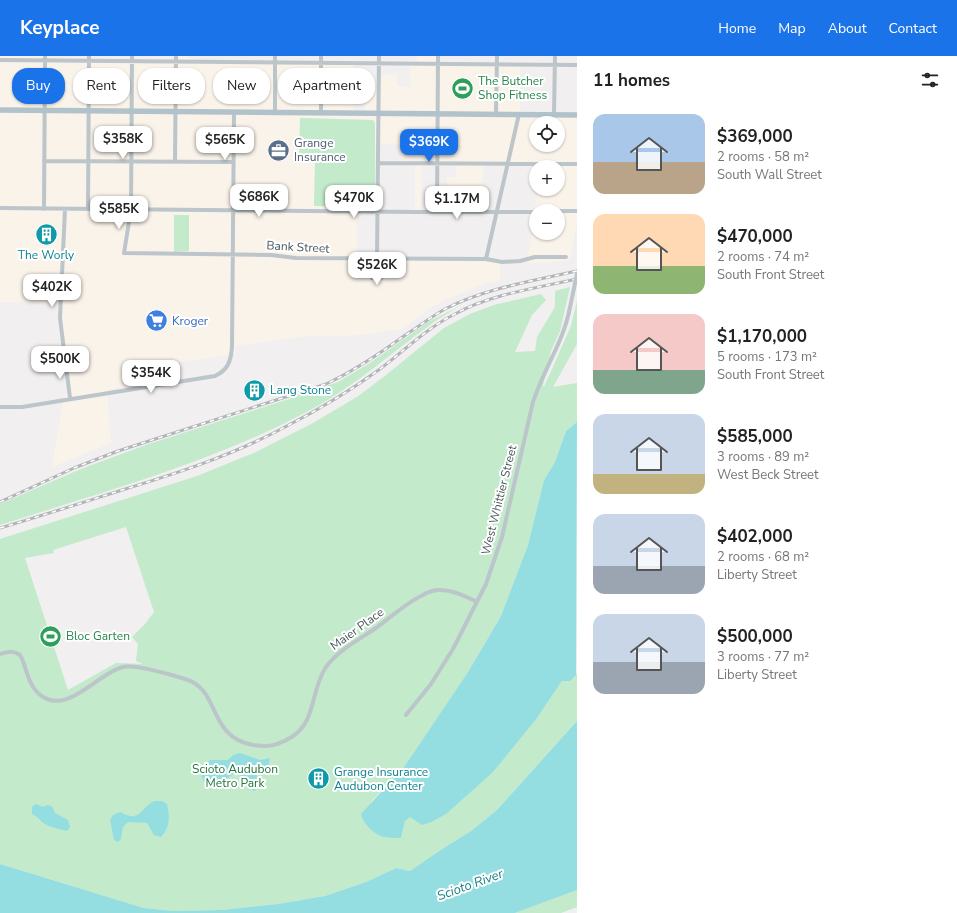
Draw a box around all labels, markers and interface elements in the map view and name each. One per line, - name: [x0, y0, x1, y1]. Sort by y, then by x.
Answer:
- text: Keyplace: [20, 15, 99, 41]
- text: Home: [718, 19, 756, 38]
- text: Map: [778, 19, 806, 38]
- text: About: [828, 19, 867, 38]
- text: Contact: [889, 19, 937, 38]
- chip: Buy: [12, 68, 65, 104]
- chip: Rent: [73, 68, 130, 104]
- chip: Filters: [138, 68, 205, 104]
- chip: New: [213, 68, 270, 104]
- chip: Apartment: [278, 68, 375, 104]
- text: 11 homes: [593, 69, 670, 92]
- icon: filters: [919, 69, 941, 91]
- place label: The Butcher Shop Fitness: [478, 73, 547, 103]
- sports icon: The Butcher Shop Fitness: [450, 75, 476, 101]
- map controls: [529, 116, 565, 240]
- button: locate: [529, 116, 565, 152]
- text: $369,000: [717, 125, 793, 148]
- pin: $358K: [95, 126, 151, 160]
- pin: $565K: [197, 127, 253, 161]
- pin: $369K: [401, 129, 457, 163]
- text: $358K: [103, 130, 143, 148]
- icon: home: [625, 130, 673, 178]
- text: $565K: [205, 131, 245, 149]
- text: $369K: [409, 133, 449, 151]
- place label: Grange Insurance: [294, 135, 346, 165]
- office icon: Grange Insurance: [266, 137, 292, 163]
- text: 2 rooms · 58 m²: [717, 148, 809, 166]
- button: +: [529, 160, 565, 196]
- text: South Wall Street: [717, 166, 822, 184]
- pin: $686K: [231, 184, 287, 218]
- pin: $470K: [326, 185, 382, 219]
- pin: $1.17M: [424, 186, 490, 220]
- text: $686K: [239, 188, 279, 206]
- text: $470K: [334, 189, 374, 207]
- text: $1.17M: [434, 190, 480, 208]
- pin: $585K: [91, 196, 147, 230]
- text: $585K: [99, 200, 139, 218]
- button: −: [529, 204, 565, 240]
- building icon: The Worly: [33, 221, 59, 247]
- text: $470,000: [717, 225, 793, 248]
- icon: home: [625, 230, 673, 278]
- street label: Bank Street: [266, 237, 331, 257]
- place label: The Worly: [18, 247, 75, 263]
- text: 2 rooms · 74 m²: [717, 248, 809, 266]
- pin: $526K: [349, 252, 405, 286]
- text: $526K: [357, 256, 397, 274]
- text: South Front Street: [717, 266, 824, 284]
- pin: $402K: [24, 274, 80, 308]
- text: $402K: [32, 278, 72, 296]
- supermarket icon: Kroger: [143, 308, 169, 334]
- place label: Kroger: [172, 313, 209, 329]
- text: $1,170,000: [717, 325, 807, 348]
- icon: home: [625, 330, 673, 378]
- pin: $500K: [32, 346, 88, 380]
- text: 5 rooms · 173 m²: [717, 348, 817, 366]
- text: $500K: [40, 350, 80, 368]
- pin: $354K: [123, 360, 179, 394]
- text: $354K: [131, 364, 171, 382]
- text: South Front Street: [717, 366, 824, 384]
- building icon: Lang Stone: [242, 377, 268, 403]
- place label: Lang Stone: [270, 382, 331, 398]
- text: $585,000: [717, 425, 793, 448]
- icon: home: [625, 430, 673, 478]
- street label: West Whittier Street: [478, 443, 521, 556]
- text: 3 rooms · 89 m²: [717, 448, 809, 466]
- text: West Beck Street: [717, 466, 819, 484]
- text: $402,000: [717, 525, 793, 548]
- icon: home: [625, 530, 673, 578]
- text: 2 rooms · 68 m²: [717, 548, 809, 566]
- text: Liberty Street: [717, 566, 797, 584]
- street label: Maier Place: [327, 604, 387, 654]
- sports icon: Bloc Garten: [38, 623, 64, 649]
- text: $500,000: [717, 625, 793, 648]
- place label: Bloc Garten: [66, 628, 130, 644]
- icon: home: [625, 630, 673, 678]
- text: 3 rooms · 77 m²: [717, 648, 809, 666]
- text: Liberty Street: [717, 666, 797, 684]
- park label: Scioto Audubon Metro Park: [192, 761, 278, 791]
- place label: Grange Insurance Audubon Center: [334, 764, 428, 794]
- building icon: Grange Insurance Audubon Center: [305, 766, 331, 792]
- water label: Scioto River: [434, 865, 506, 905]

